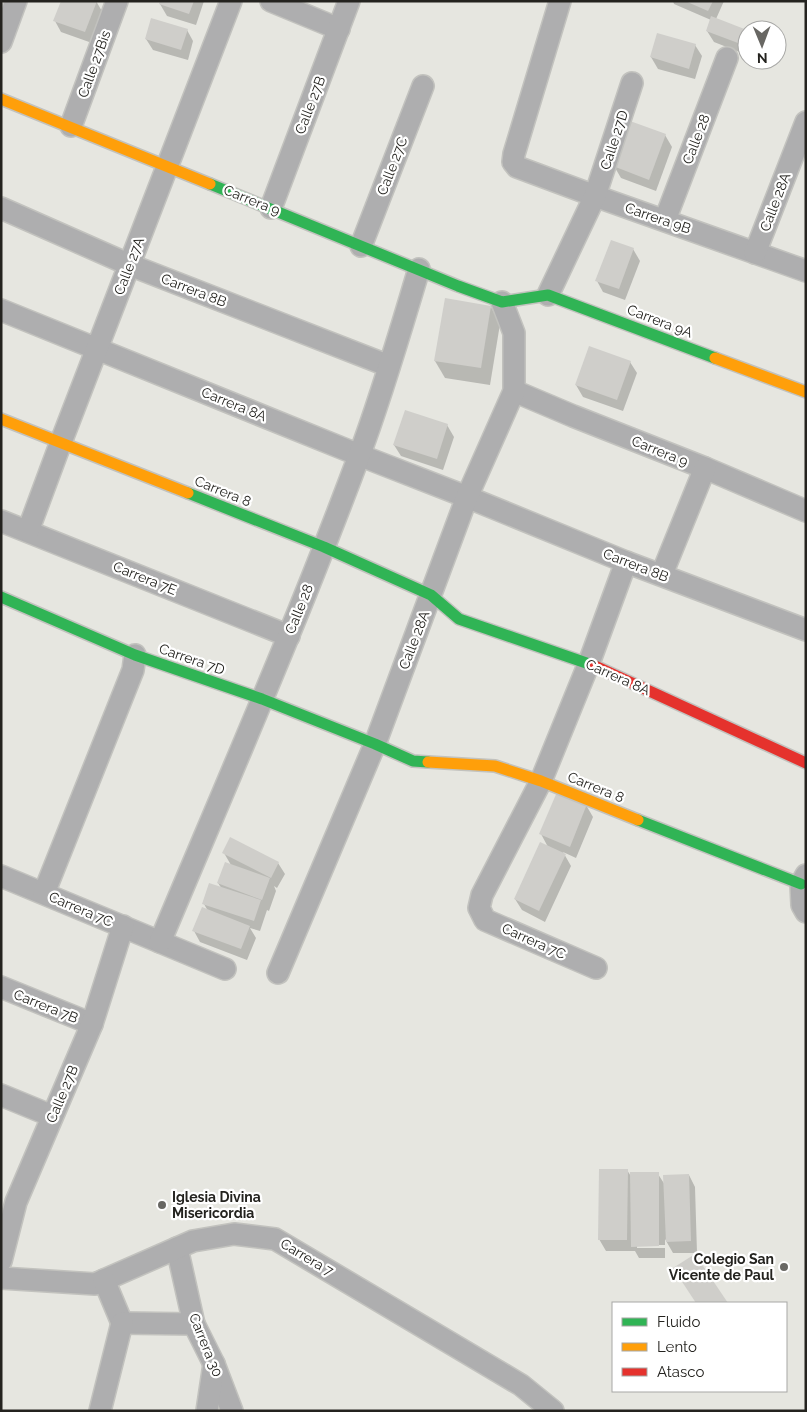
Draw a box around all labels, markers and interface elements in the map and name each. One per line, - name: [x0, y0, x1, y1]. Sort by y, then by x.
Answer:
- north arrow: [737, 20, 787, 70]
- street label: Calle 27Bis: [74, 28, 114, 100]
- text: N: [757, 50, 768, 66]
- street label: Calle 27B: [292, 74, 328, 136]
- street label: Calle 27D: [597, 108, 631, 172]
- street label: Calle 28: [679, 112, 713, 166]
- street label: Calle 27C: [374, 134, 411, 197]
- street label: Calle 28A: [757, 170, 794, 234]
- street label: Carrera 9: [221, 181, 283, 219]
- street label: Carrera 9B: [623, 199, 693, 237]
- street label: Calle 27A: [111, 235, 147, 297]
- street label: Carrera 8B: [159, 270, 229, 310]
- street label: Carrera 9A: [625, 301, 695, 341]
- street label: Carrera 8A: [199, 384, 269, 424]
- street label: Carrera 9: [629, 432, 691, 470]
- street label: Carrera 8: [192, 472, 254, 510]
- street label: Carrera 8B: [601, 545, 671, 585]
- street label: Carrera 7E: [111, 558, 179, 598]
- street label: Calle 28: [282, 582, 316, 636]
- street label: Calle 28A: [396, 608, 433, 672]
- street label: Carrera 7D: [157, 640, 227, 678]
- street label: Carrera 8A: [583, 656, 653, 699]
- street label: Carrera 8: [565, 768, 627, 806]
- street label: Carrera 7C: [46, 888, 116, 930]
- street label: Carrera 7C: [500, 920, 569, 962]
- street label: Carrera 7B: [11, 986, 81, 1026]
- street label: Calle 27B: [43, 1063, 81, 1125]
- place label: Iglesia Divina Misericordia: [172, 1189, 261, 1221]
- marker: Iglesia Divina Misericordia: [156, 1199, 168, 1211]
- street label: Carrera 7: [278, 1235, 337, 1279]
- place label: Colegio San Vicente de Paul: [669, 1251, 775, 1283]
- marker: Colegio San Vicente de Paul: [778, 1261, 790, 1273]
- legend: [612, 1302, 787, 1392]
- street label: Carrera 30: [186, 1311, 226, 1379]
- text: Fluido: [657, 1313, 700, 1331]
- text: Lento: [657, 1338, 697, 1356]
- text: Atasco: [657, 1363, 704, 1381]

